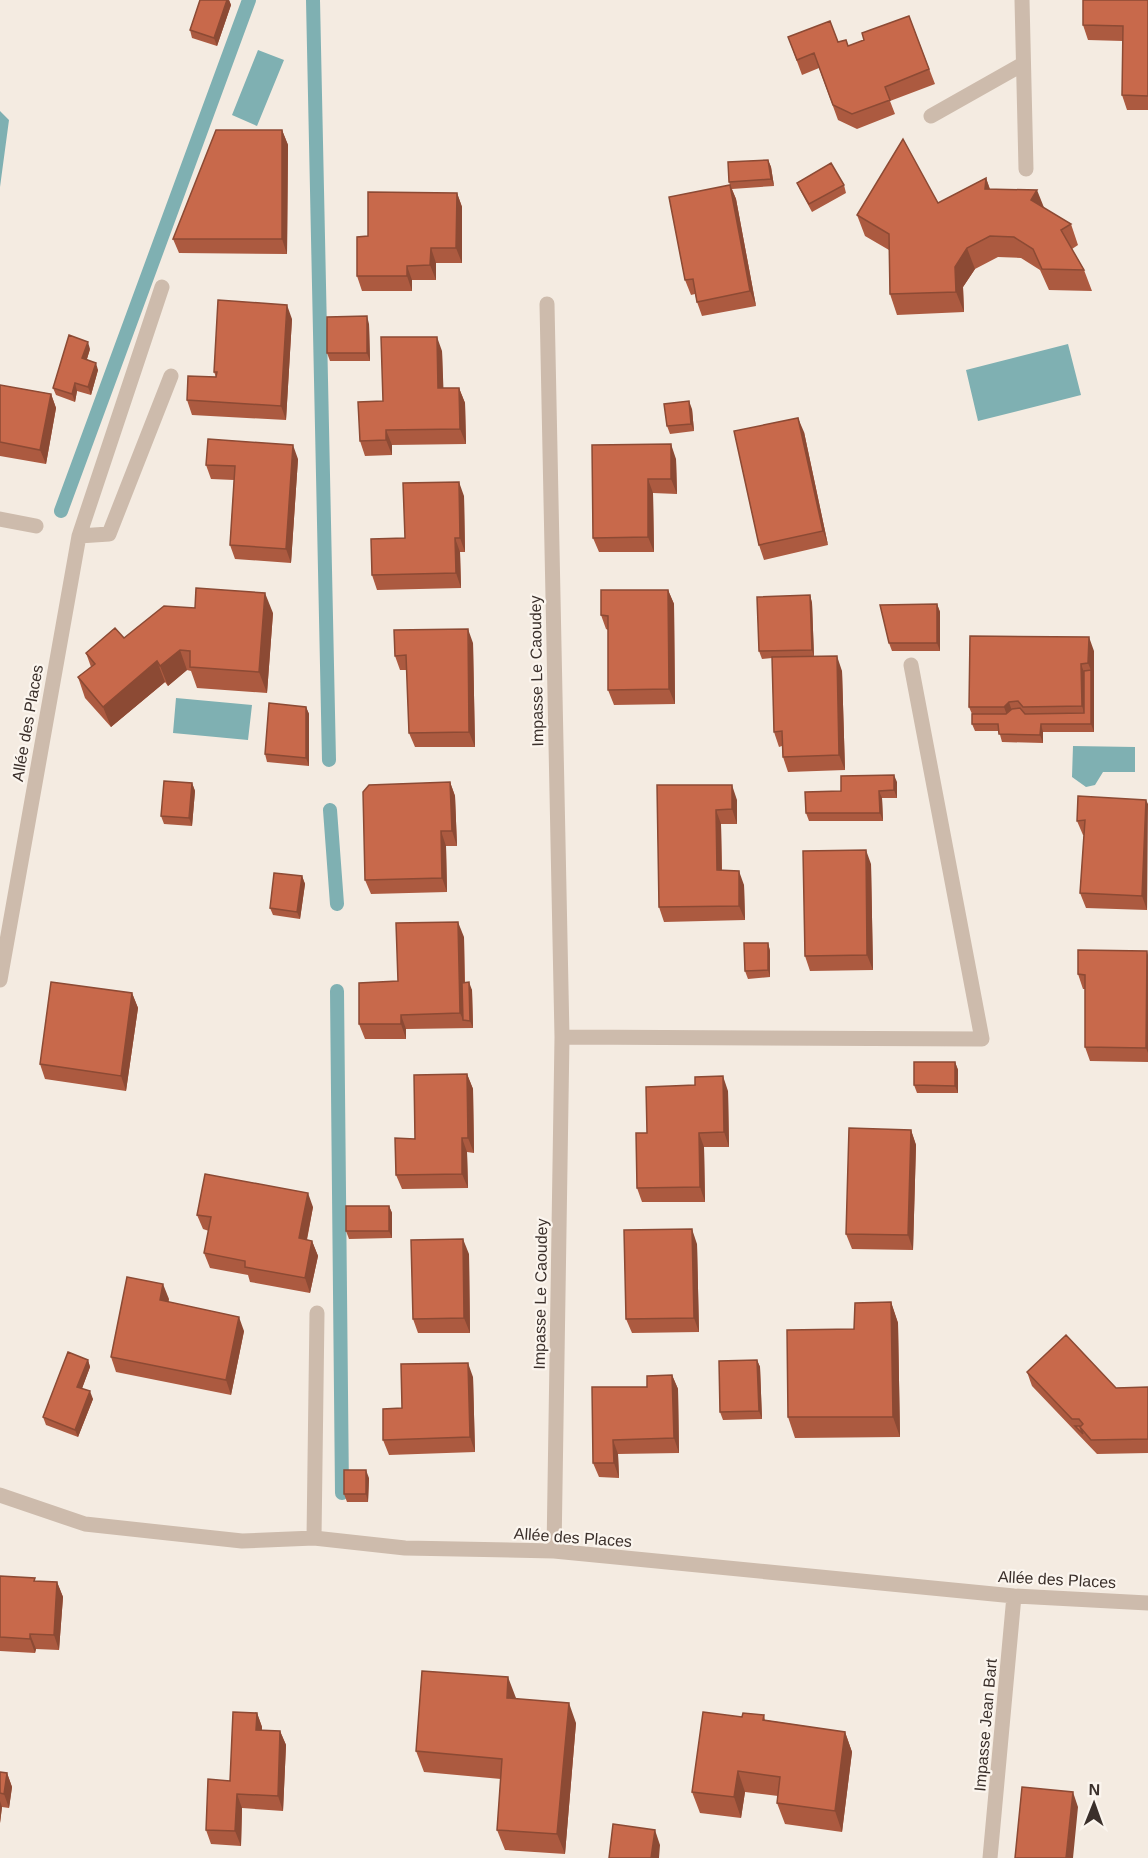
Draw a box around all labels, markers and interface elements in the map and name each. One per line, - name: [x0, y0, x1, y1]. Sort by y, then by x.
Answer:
- street label: Impasse Le Caoudey: [527, 595, 546, 747]
- street label: Allée des Places: [9, 663, 46, 783]
- street label: Impasse Le Caoudey: [531, 1218, 550, 1370]
- street label: Allée des Places: [513, 1525, 633, 1550]
- street label: Allée des Places: [997, 1568, 1116, 1591]
- street label: Impasse Jean Bart: [971, 1657, 1000, 1792]
- north arrow: [1064, 1774, 1124, 1834]
- text: N: [1088, 1781, 1100, 1798]

